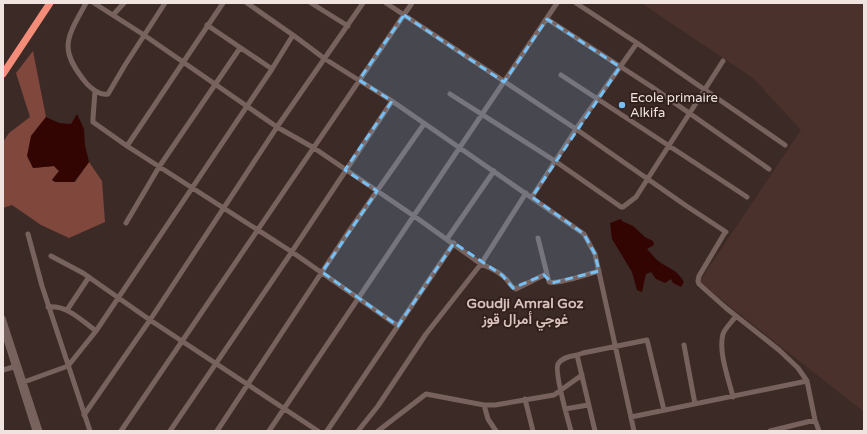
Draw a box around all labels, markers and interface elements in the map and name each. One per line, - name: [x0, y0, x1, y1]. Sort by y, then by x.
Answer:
- place label: Ecole primaire Alkifa: [630, 90, 718, 121]
- marker: Ecole primaire Alkifa: [617, 100, 627, 110]
- district label: Goudji Amral Goz غوجي أمرال قوز: [467, 295, 583, 331]

